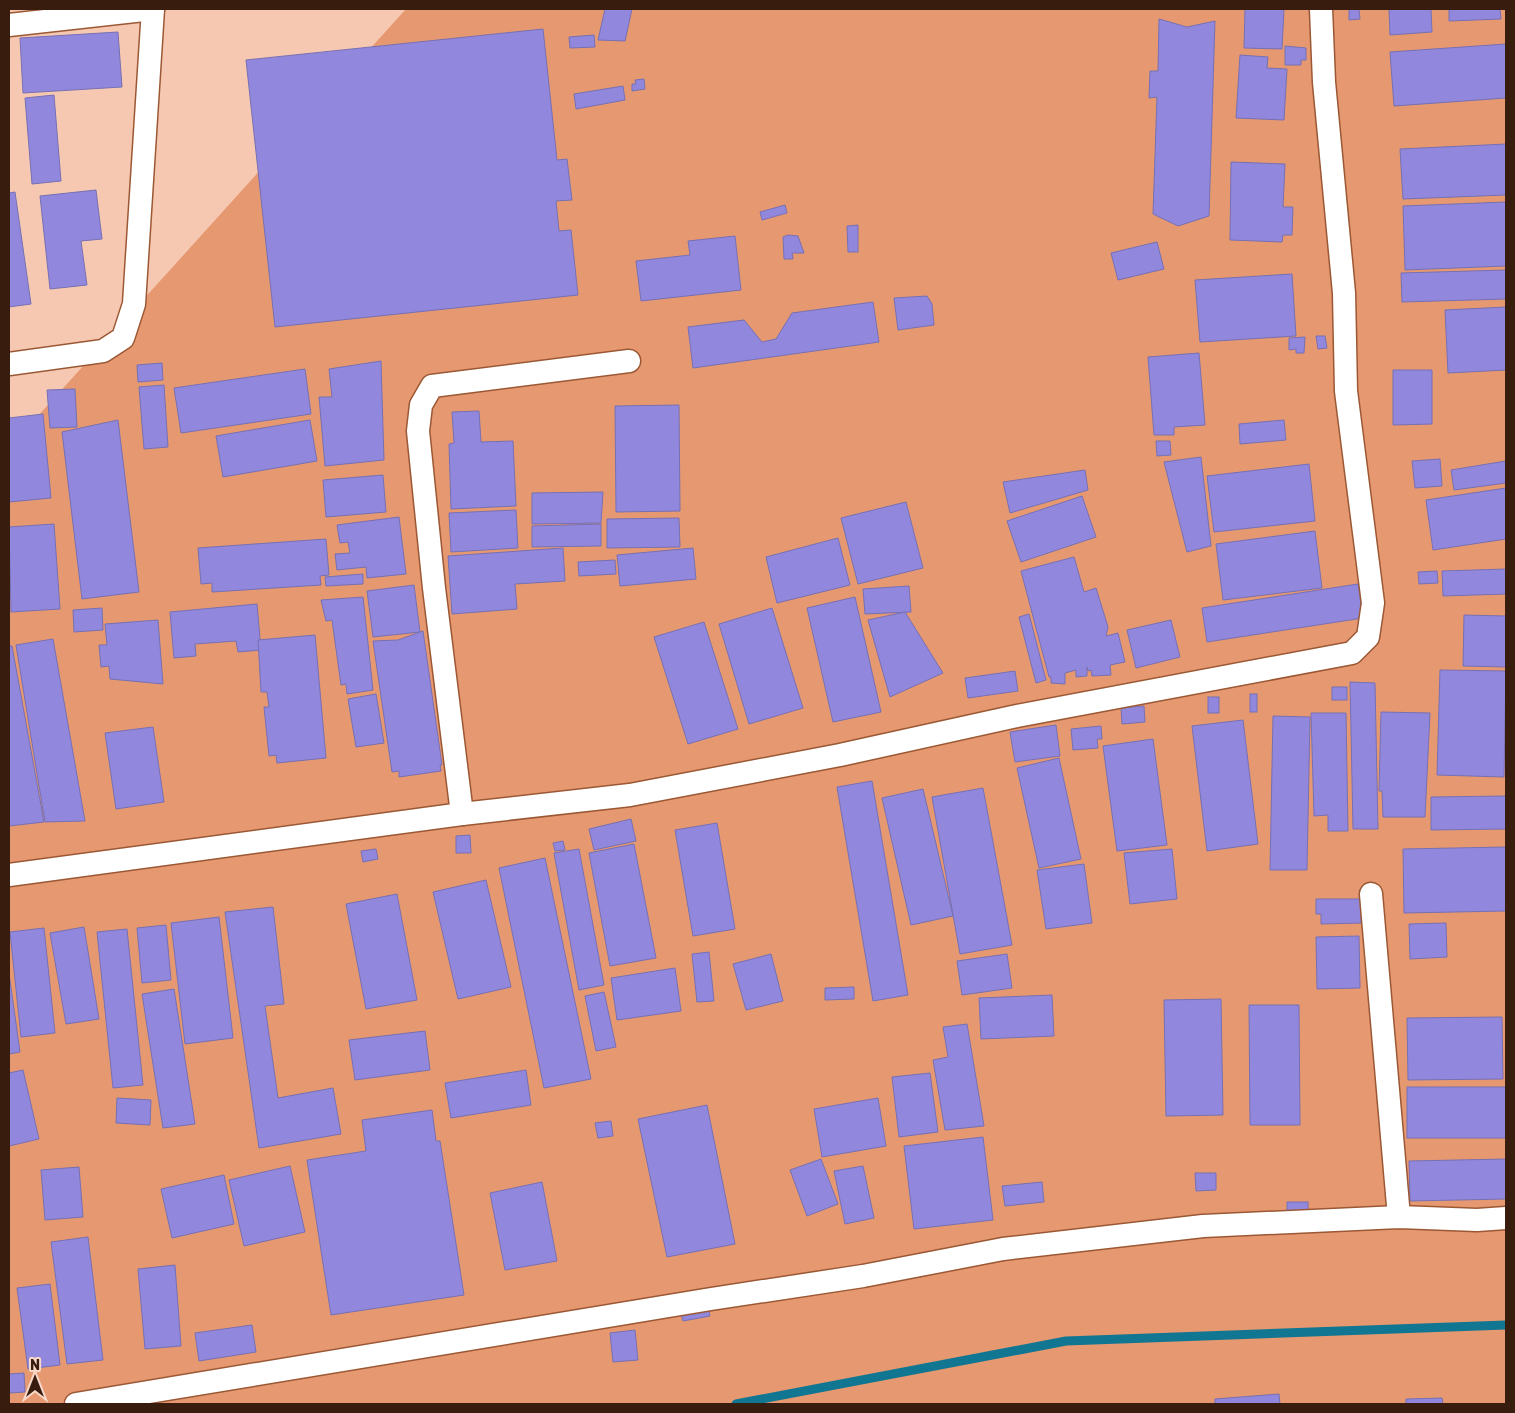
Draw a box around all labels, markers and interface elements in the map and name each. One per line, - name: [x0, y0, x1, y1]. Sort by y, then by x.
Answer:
- north arrow: [10, 1353, 60, 1403]
- text: N: [30, 1357, 40, 1374]

